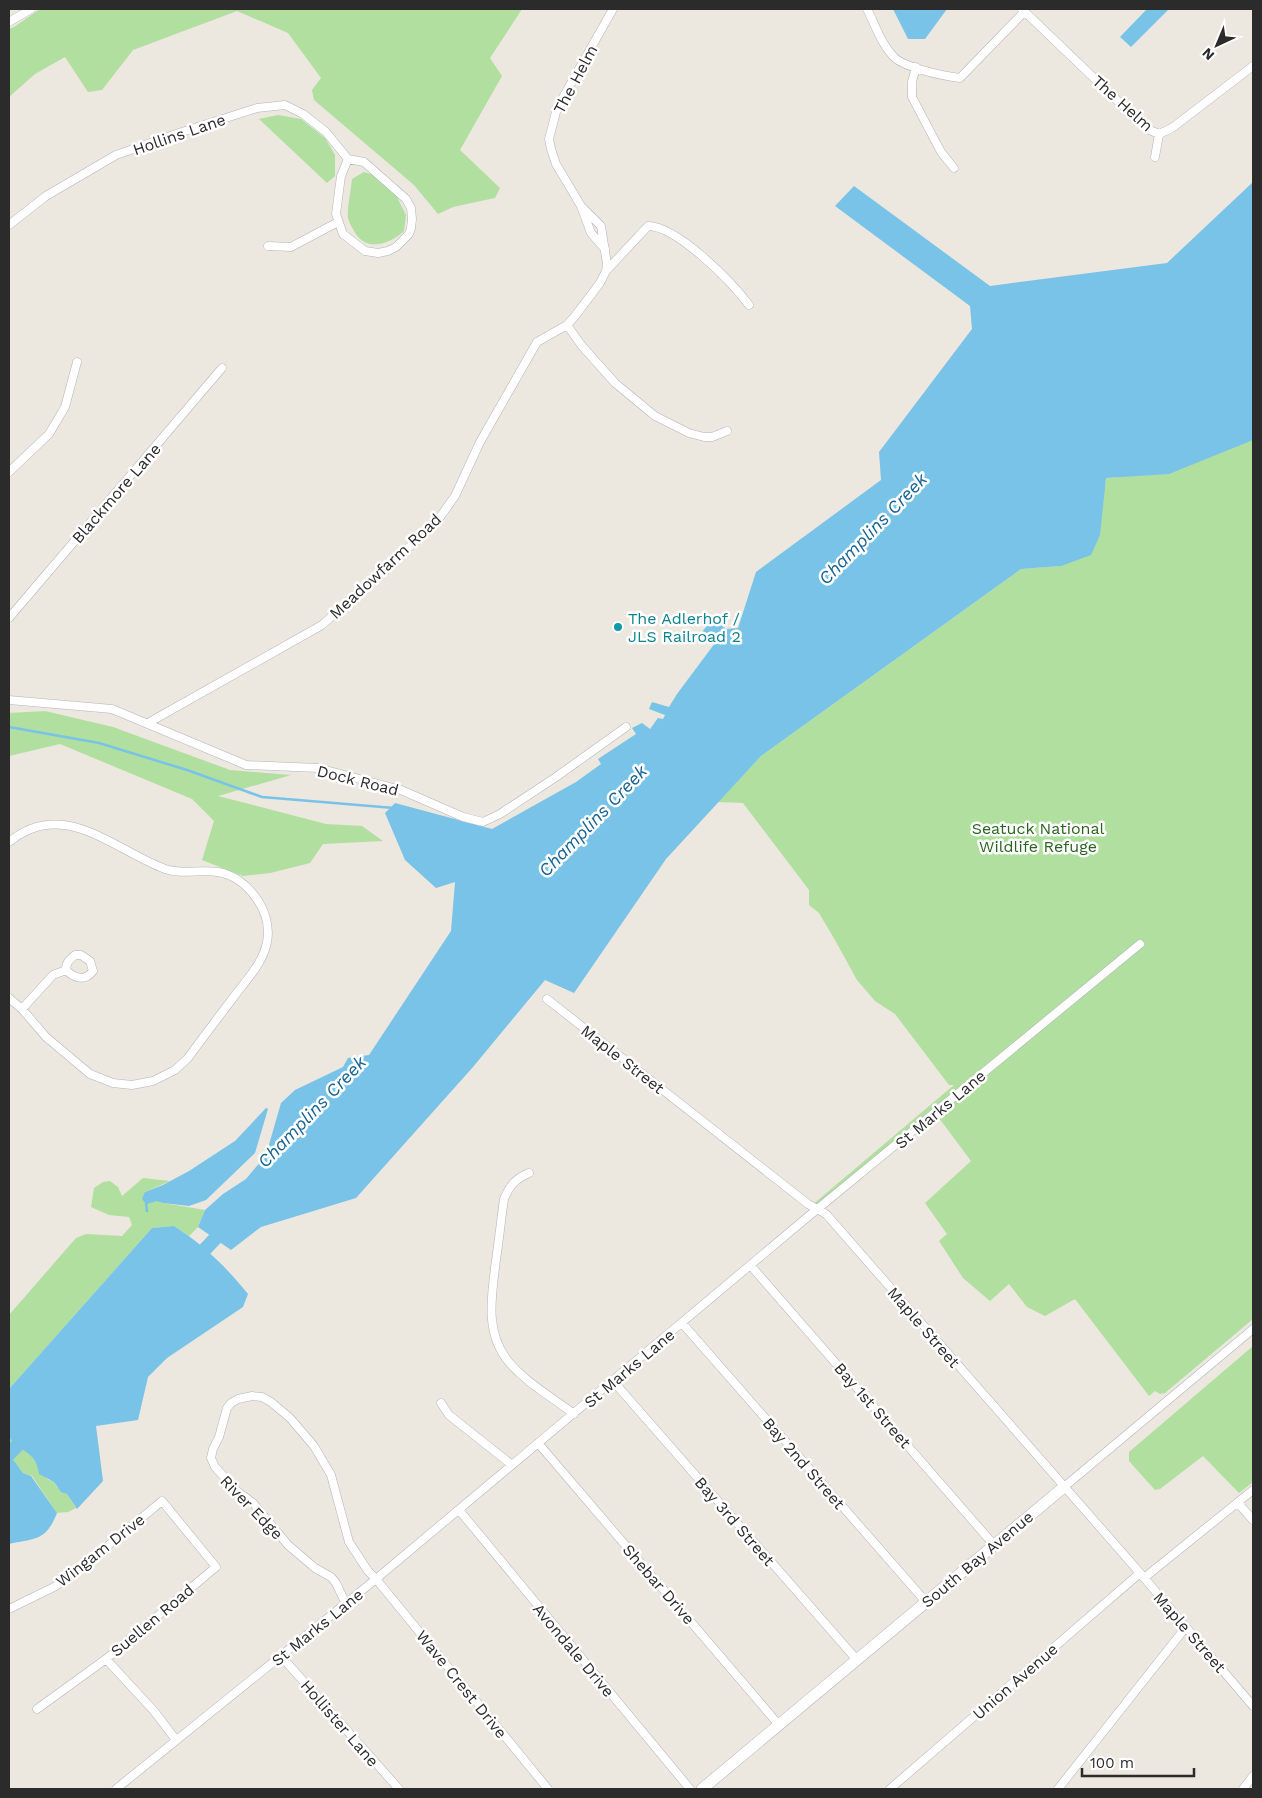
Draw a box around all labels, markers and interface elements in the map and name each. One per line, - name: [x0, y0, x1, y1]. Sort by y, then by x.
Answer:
- north arrow: [1192, 20, 1242, 70]
- street label: The Helm: [549, 42, 601, 117]
- text: N: [1199, 45, 1217, 64]
- street label: The Helm: [1088, 71, 1157, 136]
- street label: Hollins Lane: [130, 110, 228, 159]
- street label: Blackmore Lane: [68, 440, 165, 547]
- water label: Champlins Creek: [814, 468, 932, 589]
- street label: Meadowfarm Road: [326, 510, 445, 623]
- place label: The Adlerhof / JLS Railroad 2: [628, 609, 741, 646]
- marker: The Adlerhof / JLS Railroad 2: [612, 621, 624, 633]
- water label: Champlins Creek: [534, 760, 652, 881]
- street label: Dock Road: [315, 761, 401, 800]
- park label: Seatuck National Wildlife Refuge: [972, 819, 1104, 856]
- street label: Maple Street: [577, 1021, 668, 1098]
- water label: Champlins Creek: [253, 1051, 371, 1172]
- street label: St Marks Lane: [891, 1066, 989, 1153]
- street label: Maple Street: [884, 1283, 964, 1372]
- street label: St Marks Lane: [580, 1325, 678, 1412]
- street label: Bay 1st Street: [830, 1359, 915, 1452]
- street label: Bay 2nd Street: [759, 1414, 849, 1513]
- street label: River Edge: [216, 1471, 287, 1543]
- street label: Bay 3rd Street: [691, 1473, 779, 1570]
- street label: South Bay Avenue: [918, 1507, 1037, 1612]
- street label: Wingam Drive: [52, 1510, 149, 1591]
- street label: Shebar Drive: [619, 1540, 699, 1628]
- street label: Suellen Road: [107, 1580, 198, 1661]
- street label: St Marks Lane: [268, 1585, 367, 1670]
- street label: Maple Street: [1150, 1588, 1230, 1677]
- street label: Avondale Drive: [529, 1600, 618, 1701]
- street label: Wave Crest Drive: [412, 1626, 511, 1742]
- street label: Union Avenue: [969, 1639, 1062, 1723]
- street label: Hollister Lane: [297, 1676, 383, 1771]
- scale bar: [1082, 1746, 1194, 1778]
- text: 100 m: [1090, 1754, 1134, 1772]

